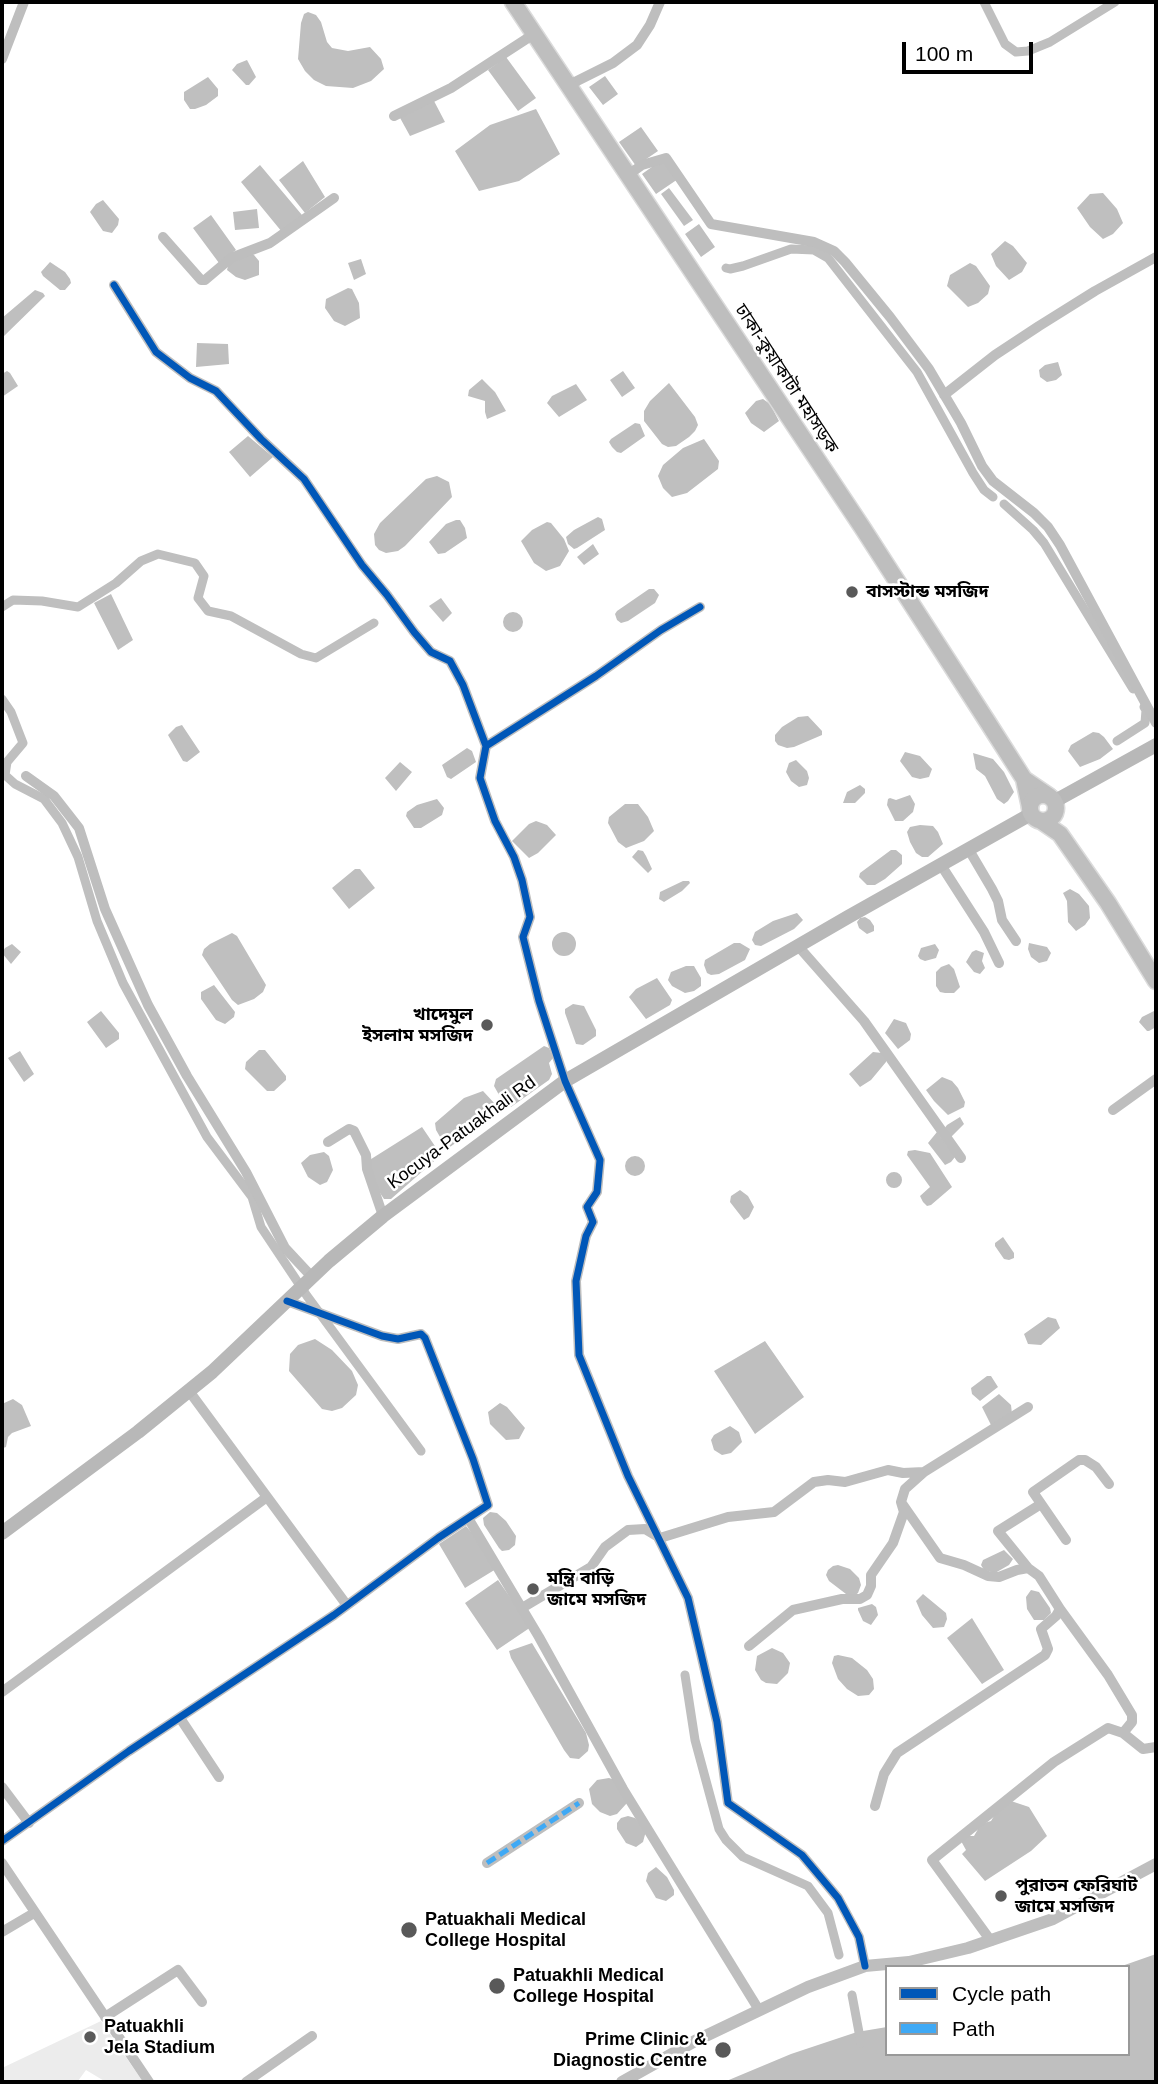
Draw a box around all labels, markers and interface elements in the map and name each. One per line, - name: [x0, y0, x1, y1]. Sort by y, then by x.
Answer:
- scale bar: [906, 28, 1037, 72]
- text: 100 m: [915, 42, 973, 65]
- street label: ঢাকা-কুয়াকাটা মহাসড়ক: [730, 300, 842, 458]
- place label: বাসস্টান্ড মসজিদ: [866, 581, 989, 603]
- marker: বাসস্টান্ড মসজিদ: [844, 584, 860, 600]
- place label: খাদেমুল ইসলাম মসজিদ: [362, 1004, 473, 1046]
- marker: খাদেমুল ইসলাম মসজিদ: [479, 1017, 495, 1033]
- street label: Kocuya-Patuakhali Rd: [384, 1072, 540, 1194]
- place label: মন্ত্রি বাড়ি জামে মসজিদ: [547, 1568, 646, 1610]
- marker: মন্ত্রি বাড়ি জামে মসজিদ: [525, 1581, 541, 1597]
- place label: পুরাতন ফেরিঘাট জামে মসজিদ: [1015, 1875, 1138, 1918]
- marker: পুরাতন ফেরিঘাট জামে মসজিদ: [993, 1888, 1009, 1904]
- place label: Patuakhali Medical College Hospital: [425, 1909, 586, 1952]
- marker: Patuakhali Medical College Hospital: [399, 1920, 419, 1940]
- place label: Patuakhli Medical College Hospital: [513, 1965, 664, 2008]
- legend: [885, 1965, 1130, 2056]
- marker: Patuakhli Medical College Hospital: [487, 1976, 507, 1996]
- text: Cycle path: [952, 1982, 1051, 2005]
- place label: Patuakhli Jela Stadium: [104, 2016, 215, 2058]
- text: Path: [952, 2017, 995, 2040]
- marker: Patuakhli Jela Stadium: [82, 2029, 98, 2045]
- place label: Prime Clinic & Diagnostic Centre: [553, 2029, 707, 2072]
- marker: Prime Clinic & Diagnostic Centre: [713, 2040, 733, 2060]

